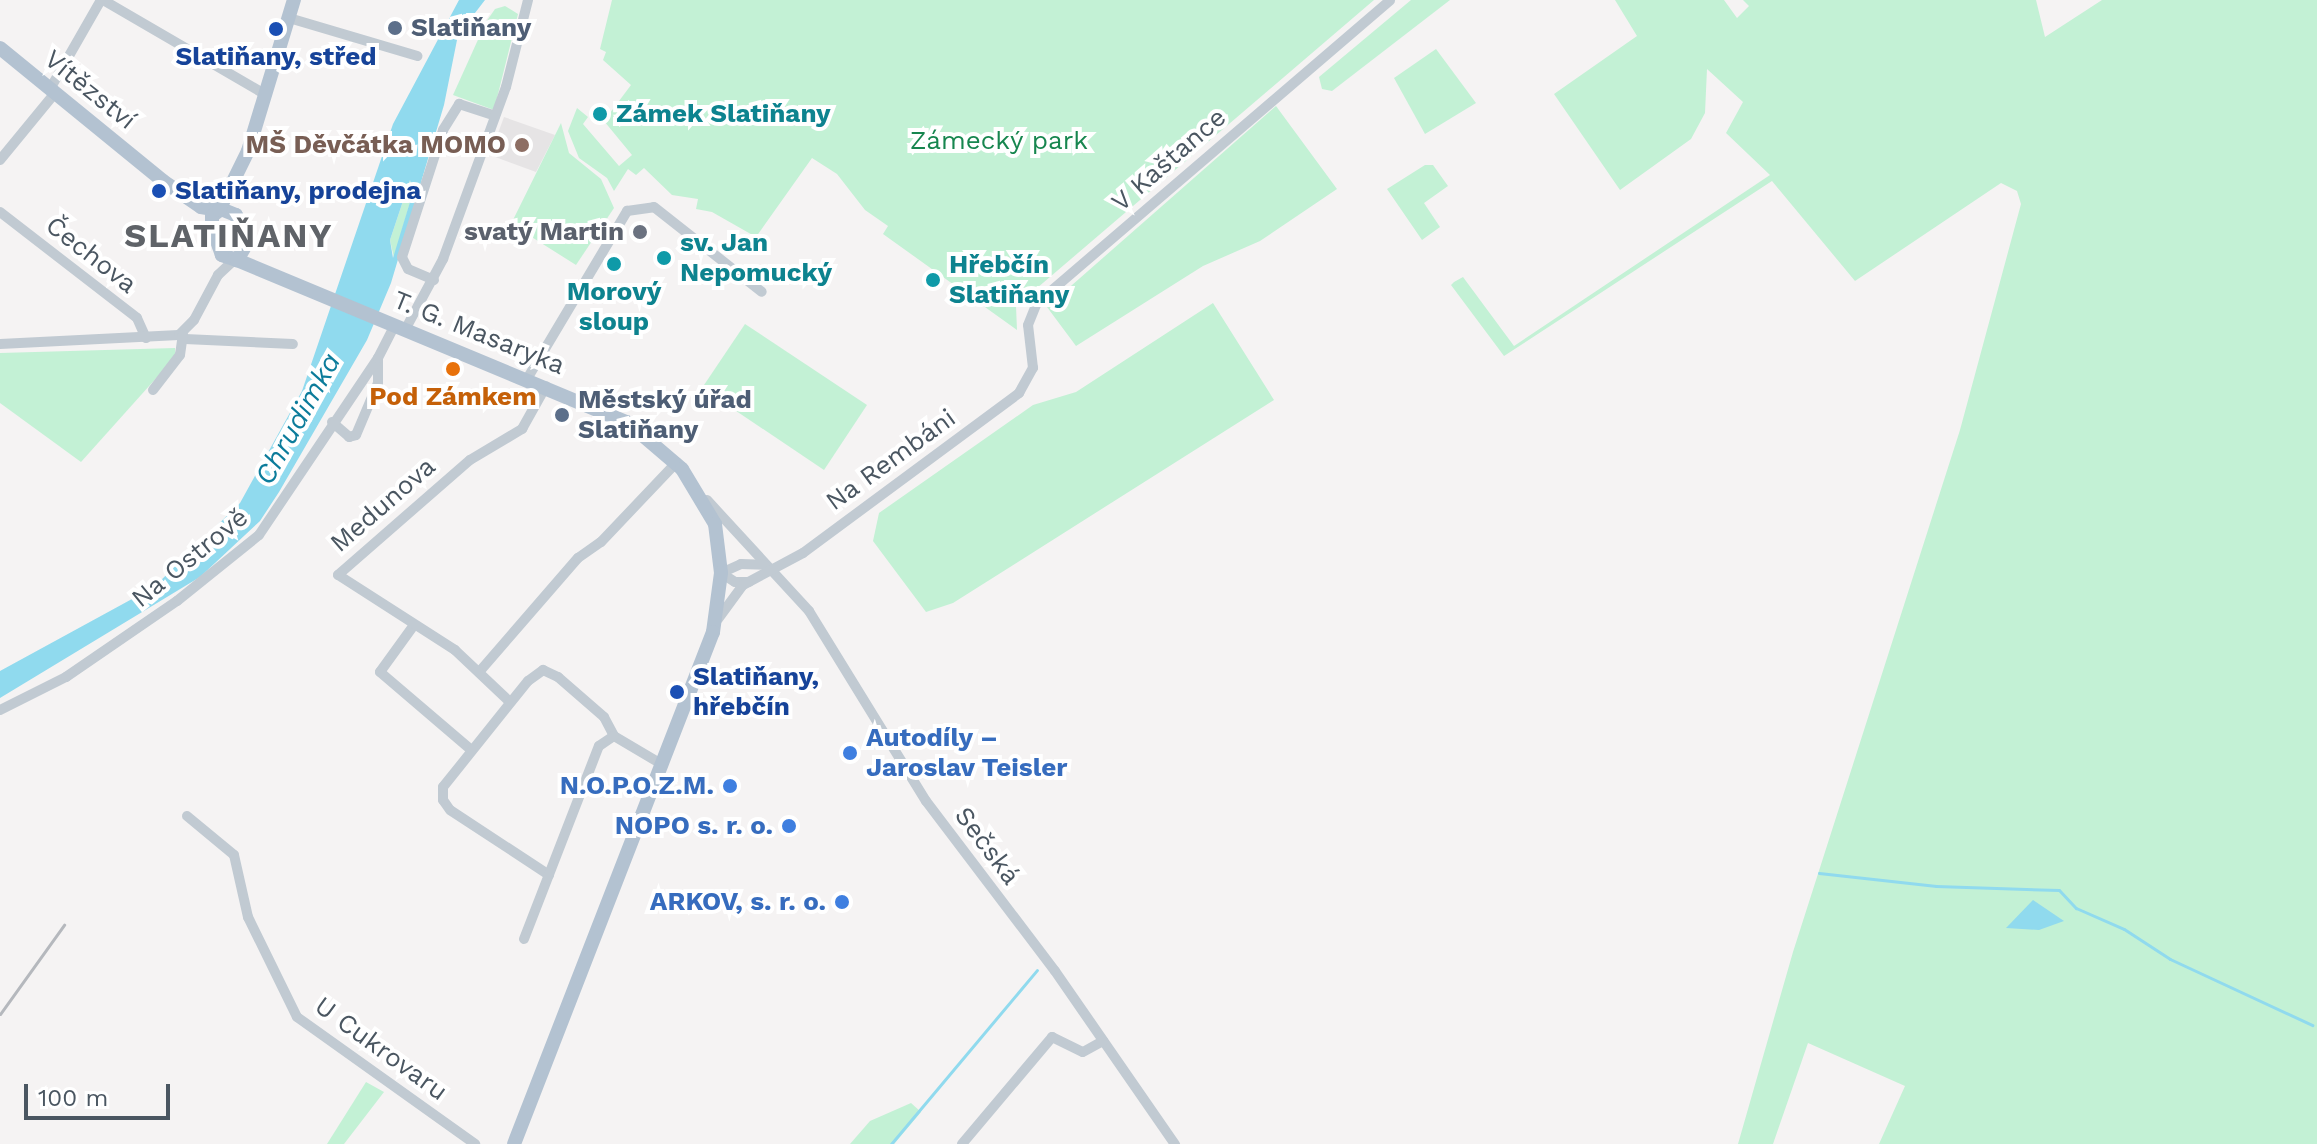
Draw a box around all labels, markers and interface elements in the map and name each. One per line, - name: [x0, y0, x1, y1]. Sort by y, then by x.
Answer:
- place label: Slatiňany: [411, 12, 531, 44]
- marker: Slatiňany: [386, 19, 404, 37]
- marker: Slatiňany, střed: [267, 20, 285, 38]
- place label: Slatiňany, střed: [175, 41, 377, 73]
- street label: Vítězství: [38, 44, 142, 136]
- place label: Zámek Slatiňany: [616, 98, 831, 130]
- street label: V Kaštance: [1105, 102, 1233, 218]
- marker: Zámek Slatiňany: [591, 105, 609, 123]
- park label: Zámecký park: [910, 125, 1088, 157]
- place label: MŠ Děvčátka MOMO: [245, 129, 506, 161]
- marker: MŠ Děvčátka MOMO: [513, 136, 531, 154]
- place label: Slatiňany, prodejna: [175, 175, 421, 207]
- marker: Slatiňany, prodejna: [150, 182, 168, 200]
- street label: Čechova: [39, 210, 143, 300]
- district label: SLATIŇANY: [124, 216, 334, 256]
- place label: svatý Martin: [463, 216, 624, 248]
- marker: svatý Martin: [631, 223, 649, 241]
- place label: sv. Jan Nepomucký: [680, 227, 832, 288]
- marker: sv. Jan Nepomucký: [655, 249, 673, 267]
- place label: Hřebčín Slatiňany: [949, 249, 1069, 310]
- marker: Morový sloup: [605, 255, 623, 273]
- marker: Hřebčín Slatiňany: [924, 271, 942, 289]
- place label: Morový sloup: [567, 276, 661, 338]
- street label: T. G. Masaryka: [389, 284, 569, 382]
- water label: Chrudimka: [248, 347, 348, 491]
- marker: Pod Zámkem: [444, 360, 462, 378]
- place label: Pod Zámkem: [369, 381, 537, 413]
- place label: Městský úřad Slatiňany: [578, 384, 752, 446]
- street label: Na Rembáni: [820, 402, 962, 518]
- marker: Městský úřad Slatiňany: [553, 406, 571, 424]
- street label: Medunova: [324, 451, 442, 559]
- street label: Na Ostrově: [125, 502, 255, 614]
- place label: Slatiňany, hřebčín: [693, 661, 819, 722]
- marker: Slatiňany, hřebčín: [668, 683, 686, 701]
- place label: Autodíly – Jaroslav Teisler: [866, 722, 1068, 784]
- marker: Autodíly – Jaroslav Teisler: [841, 744, 859, 762]
- place label: N.O.P.O.Z.M.: [560, 770, 714, 802]
- marker: N.O.P.O.Z.M.: [721, 777, 739, 795]
- street label: Sečská: [948, 801, 1026, 891]
- place label: NOPO s. r. o.: [615, 810, 773, 842]
- marker: NOPO s. r. o.: [780, 817, 798, 835]
- place label: ARKOV, s. r. o.: [650, 886, 826, 918]
- marker: ARKOV, s. r. o.: [833, 893, 851, 911]
- street label: U Cukrovaru: [309, 990, 453, 1108]
- scale bar: [28, 1068, 174, 1118]
- text: 100 m: [38, 1084, 108, 1112]

